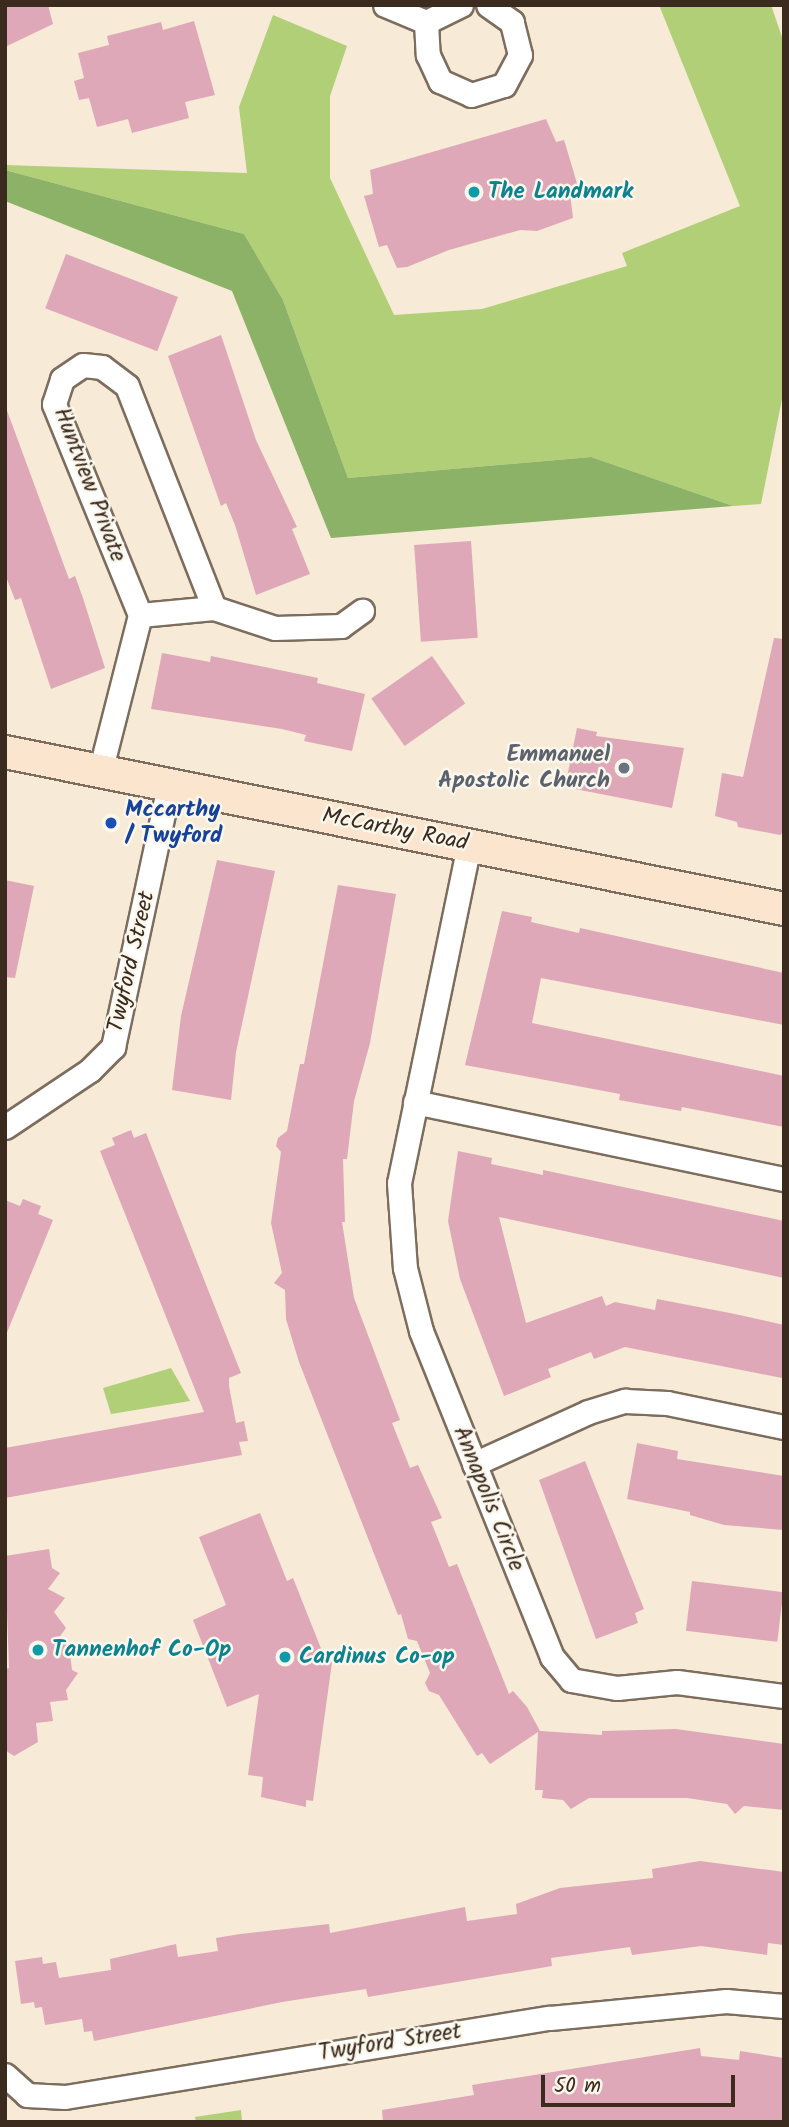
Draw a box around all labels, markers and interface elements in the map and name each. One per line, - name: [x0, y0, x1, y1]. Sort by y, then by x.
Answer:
- place label: The Landmark: [488, 178, 633, 206]
- marker: The Landmark: [466, 184, 482, 200]
- street label: Huntview Private: [47, 404, 131, 566]
- place label: Emmanuel Apostolic Church: [438, 741, 610, 795]
- marker: Emmanuel Apostolic Church: [616, 760, 632, 776]
- place label: Mccarthy / Twyford: [125, 796, 222, 850]
- street label: McCarthy Road: [320, 802, 470, 858]
- marker: Mccarthy / Twyford: [103, 815, 119, 831]
- street label: Twyford Street: [102, 889, 162, 1035]
- street label: Annapolis Circle: [446, 1422, 530, 1576]
- place label: Tannenhof Co-Op: [52, 1636, 231, 1664]
- marker: Tannenhof Co-Op: [30, 1642, 46, 1658]
- place label: Cardinus Co-op: [299, 1643, 455, 1671]
- marker: Cardinus Co-op: [277, 1649, 293, 1665]
- street label: Twyford Street: [317, 2018, 463, 2068]
- scale bar: [544, 2060, 738, 2104]
- text: 50 m: [554, 2070, 601, 2103]

